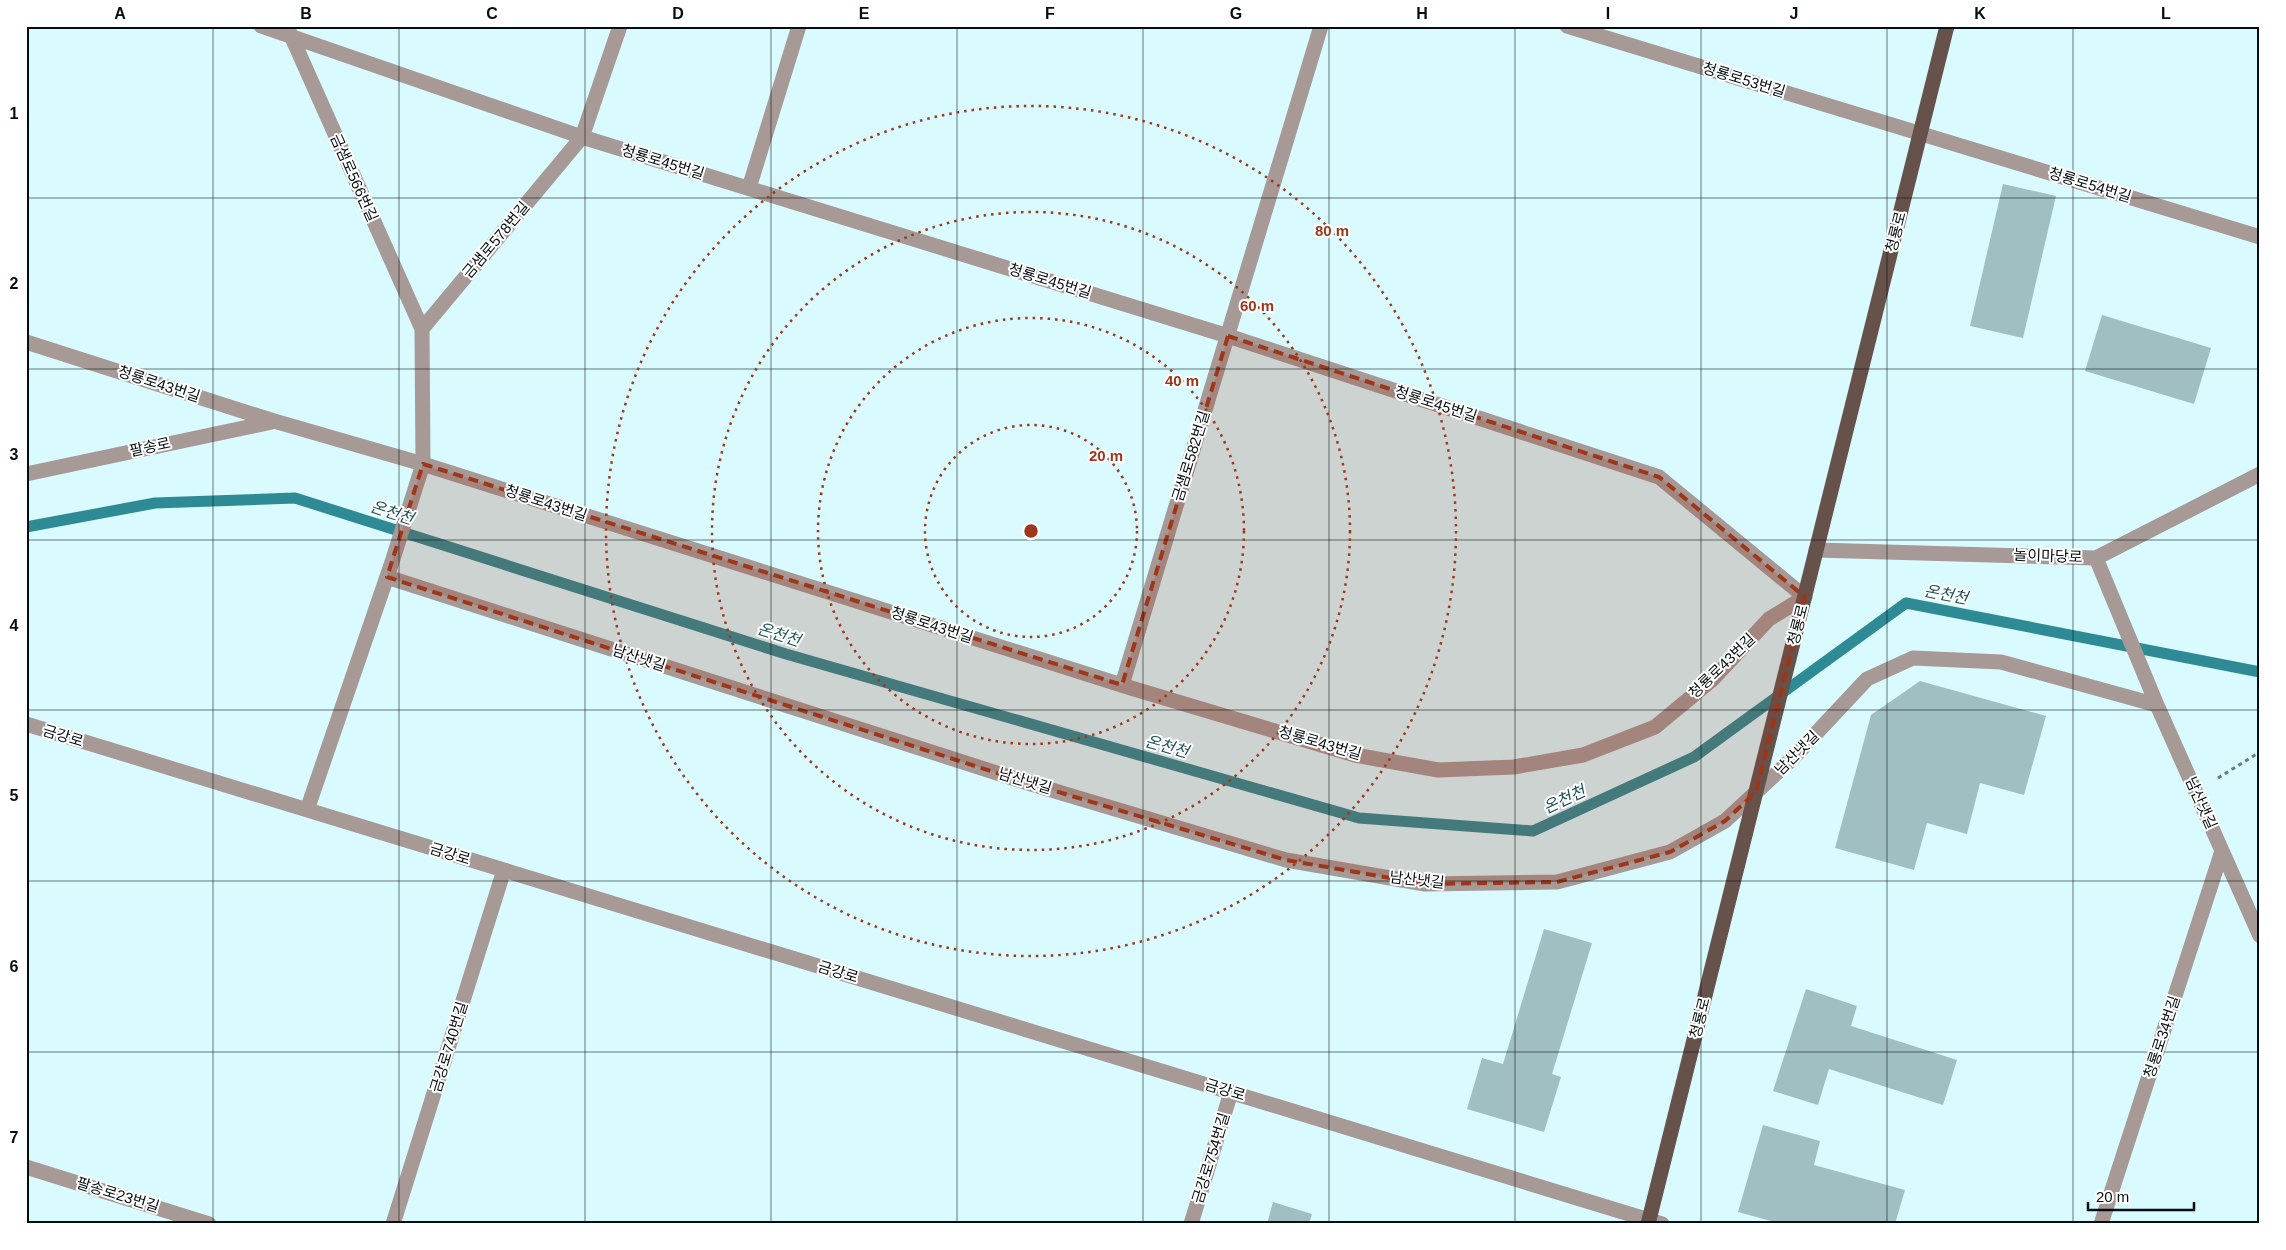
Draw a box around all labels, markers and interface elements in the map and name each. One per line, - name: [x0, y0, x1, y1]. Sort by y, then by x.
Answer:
- text: A: [114, 5, 126, 22]
- text: B: [300, 5, 312, 22]
- text: C: [486, 5, 498, 22]
- text: D: [672, 5, 684, 22]
- text: E: [859, 5, 870, 22]
- text: F: [1045, 5, 1055, 22]
- text: G: [1230, 5, 1242, 22]
- text: H: [1416, 5, 1428, 22]
- text: I: [1606, 5, 1610, 22]
- text: J: [1790, 5, 1798, 22]
- text: K: [1974, 5, 1986, 22]
- text: L: [2161, 5, 2171, 22]
- street label: 청룡로53번길: [1701, 59, 1788, 100]
- text: 1: [10, 105, 19, 122]
- street label: 금샘로566번길: [328, 131, 381, 224]
- street label: 청룡로45번길: [620, 141, 707, 182]
- street label: 청룡로54번길: [2047, 164, 2134, 205]
- street label: 금샘로578번길: [459, 198, 532, 281]
- street label: 청룡로: [1882, 210, 1909, 254]
- text: 80 m: [1315, 222, 1349, 239]
- street label: 청룡로45번길: [1007, 260, 1094, 301]
- text: 2: [10, 275, 19, 292]
- text: 60 m: [1240, 297, 1274, 314]
- street label: 청룡로43번길: [116, 362, 203, 405]
- text: 40 m: [1165, 372, 1199, 389]
- street label: 청룡로45번길: [1393, 382, 1480, 425]
- street label: 금샘로582번길: [1169, 408, 1212, 503]
- street label: 팔송로: [128, 434, 172, 459]
- text: 3: [10, 446, 19, 463]
- text: 20 m: [1089, 447, 1123, 464]
- street label: 청룡로43번길: [503, 481, 590, 524]
- water label: 온천천: [368, 498, 418, 528]
- centre of rings: [1022, 522, 1040, 540]
- street label: 놀이마당로: [2013, 546, 2083, 565]
- water label: 온천천: [1923, 582, 1971, 607]
- street label: 청룡로43번길: [889, 603, 976, 646]
- street label: 청룡로: [1784, 603, 1811, 647]
- text: 4: [10, 617, 19, 634]
- water label: 온천천: [755, 620, 805, 650]
- street label: 청룡로43번길: [1685, 630, 1758, 702]
- street label: 남산냇길: [610, 641, 668, 674]
- street label: 금강로: [41, 721, 85, 750]
- street label: 청룡로43번길: [1277, 723, 1364, 762]
- street label: 남산냇길: [1771, 727, 1822, 778]
- water label: 온천천: [1143, 732, 1193, 761]
- street label: 남산냇길: [996, 764, 1054, 797]
- street label: 남산냇길: [2182, 774, 2220, 831]
- water label: 온천천: [1541, 781, 1590, 816]
- text: 5: [10, 787, 19, 804]
- street label: 금강로: [428, 839, 472, 868]
- street label: 남산냇길: [1389, 868, 1445, 891]
- street label: 금강로: [816, 957, 860, 986]
- text: 6: [10, 958, 19, 975]
- street label: 청룡로34번길: [2140, 993, 2183, 1080]
- street label: 청룡로: [1686, 996, 1713, 1040]
- street label: 금강로740번길: [427, 999, 470, 1094]
- street label: 금강로: [1203, 1075, 1247, 1104]
- street label: 금강로754번길: [1189, 1110, 1232, 1205]
- text: 7: [10, 1129, 19, 1146]
- street label: 팔송로23번길: [75, 1174, 162, 1215]
- scale bar: [2088, 1180, 2195, 1212]
- text: 20 m: [2096, 1188, 2129, 1205]

